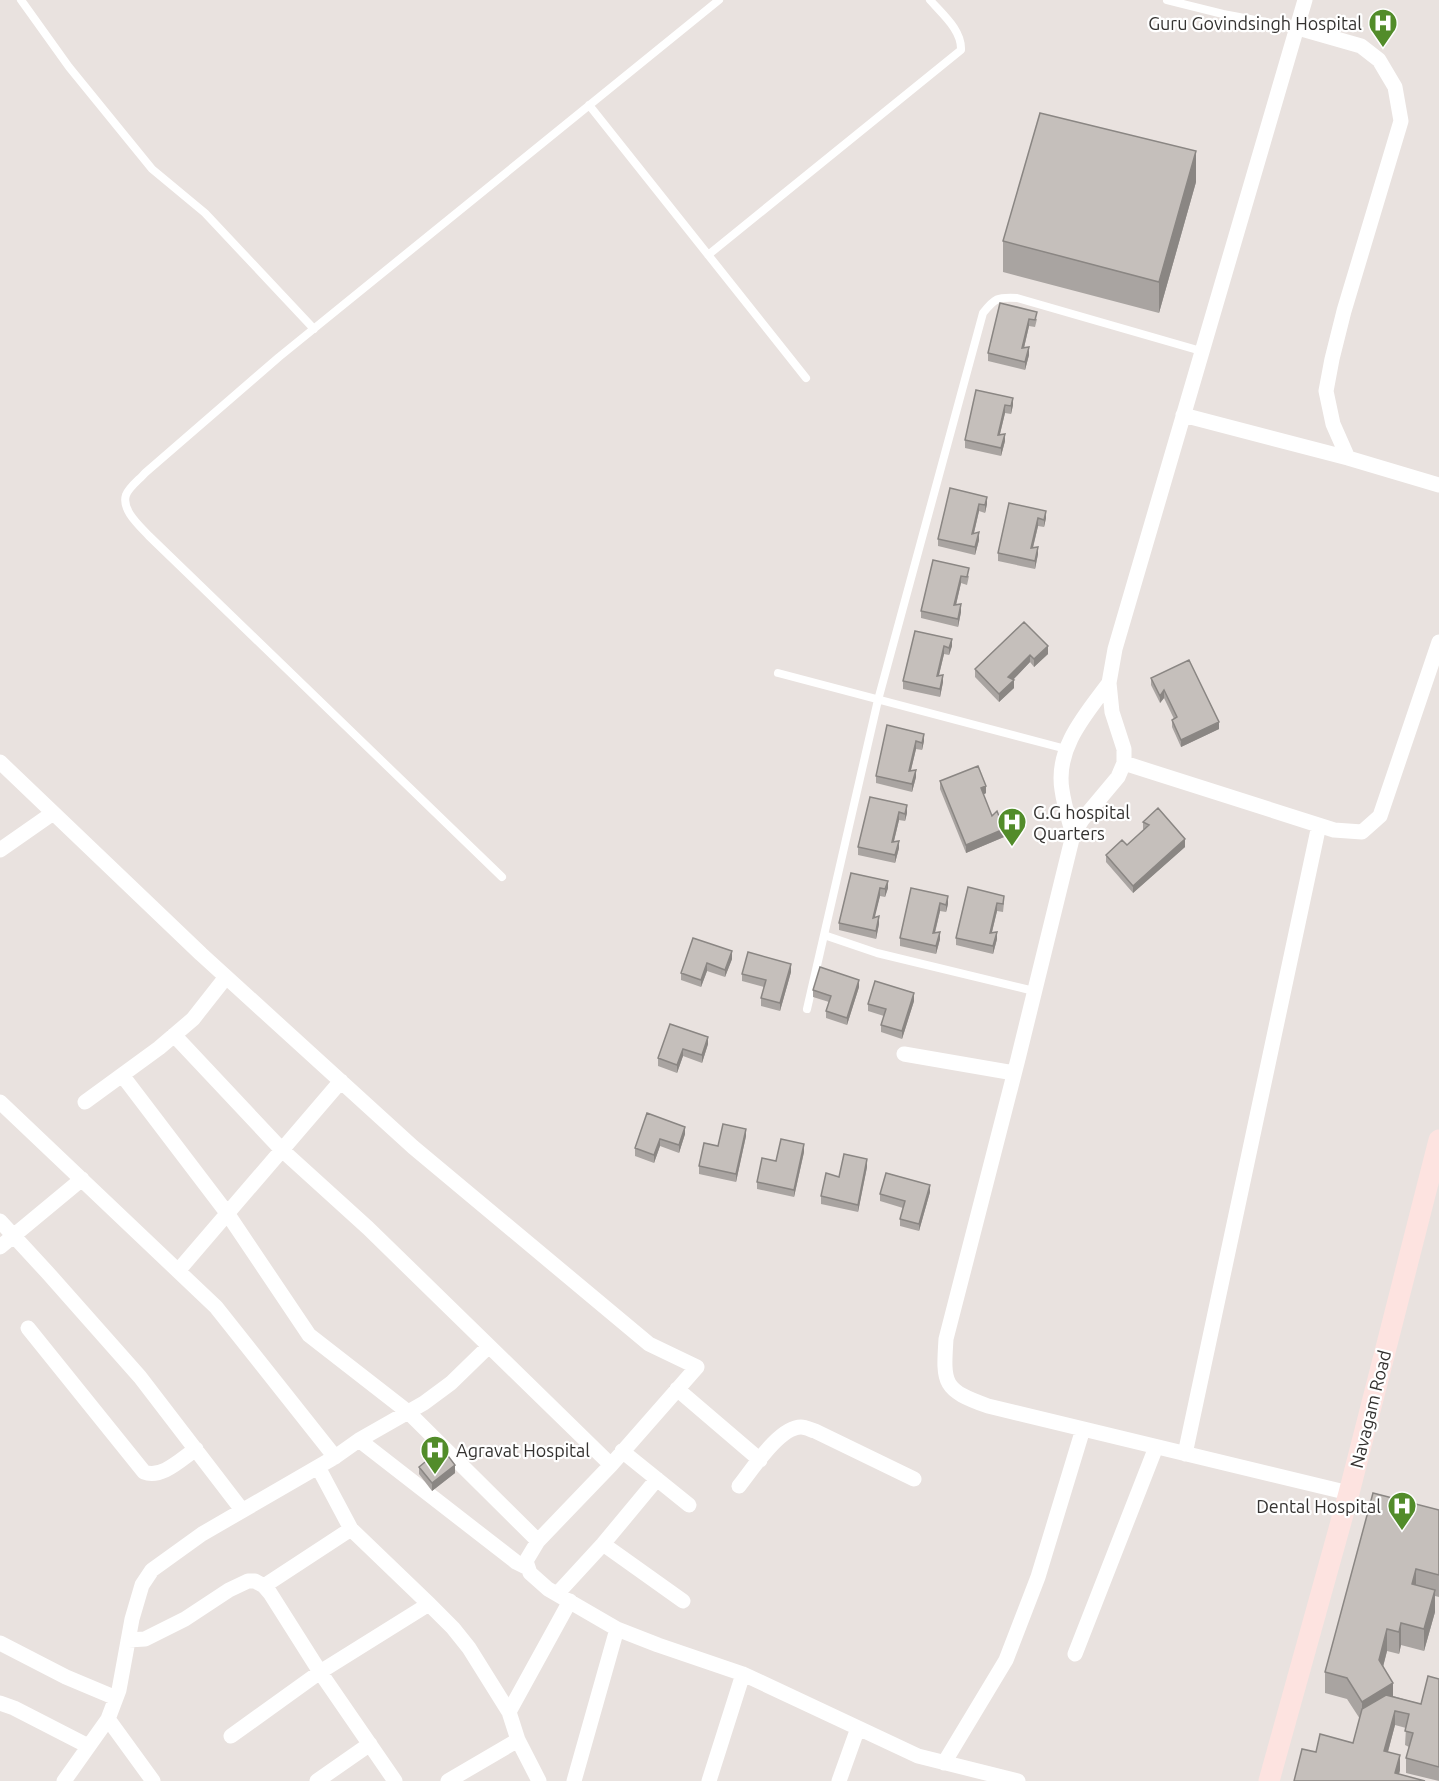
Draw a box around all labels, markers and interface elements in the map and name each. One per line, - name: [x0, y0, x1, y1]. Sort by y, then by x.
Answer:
- hospital icon: Guru Govindsingh Hospital: [1367, 7, 1399, 49]
- place label: Guru Govindsingh Hospital: [1148, 13, 1362, 33]
- place label: G.G hospital Quarters: [1033, 802, 1130, 844]
- hospital icon: G.G hospital Quarters: [996, 806, 1028, 848]
- street label: Navagam Road: [1346, 1348, 1394, 1470]
- hospital icon: Agravat Hospital: [419, 1434, 451, 1476]
- place label: Agravat Hospital: [456, 1440, 590, 1460]
- hospital icon: Dental Hospital: [1386, 1490, 1418, 1532]
- place label: Dental Hospital: [1256, 1496, 1381, 1516]

